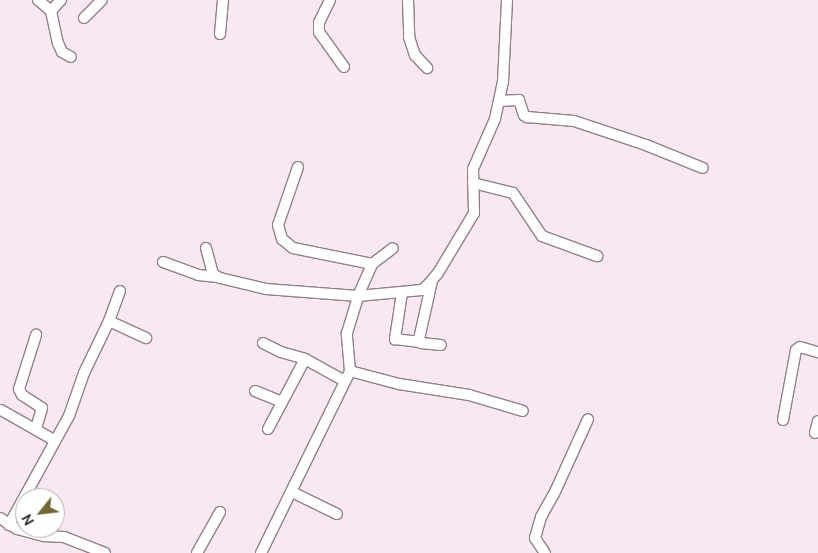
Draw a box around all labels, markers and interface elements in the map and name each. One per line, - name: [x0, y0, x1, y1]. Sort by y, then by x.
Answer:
- north arrow: [15, 488, 65, 538]
- text: N: [18, 511, 37, 528]

